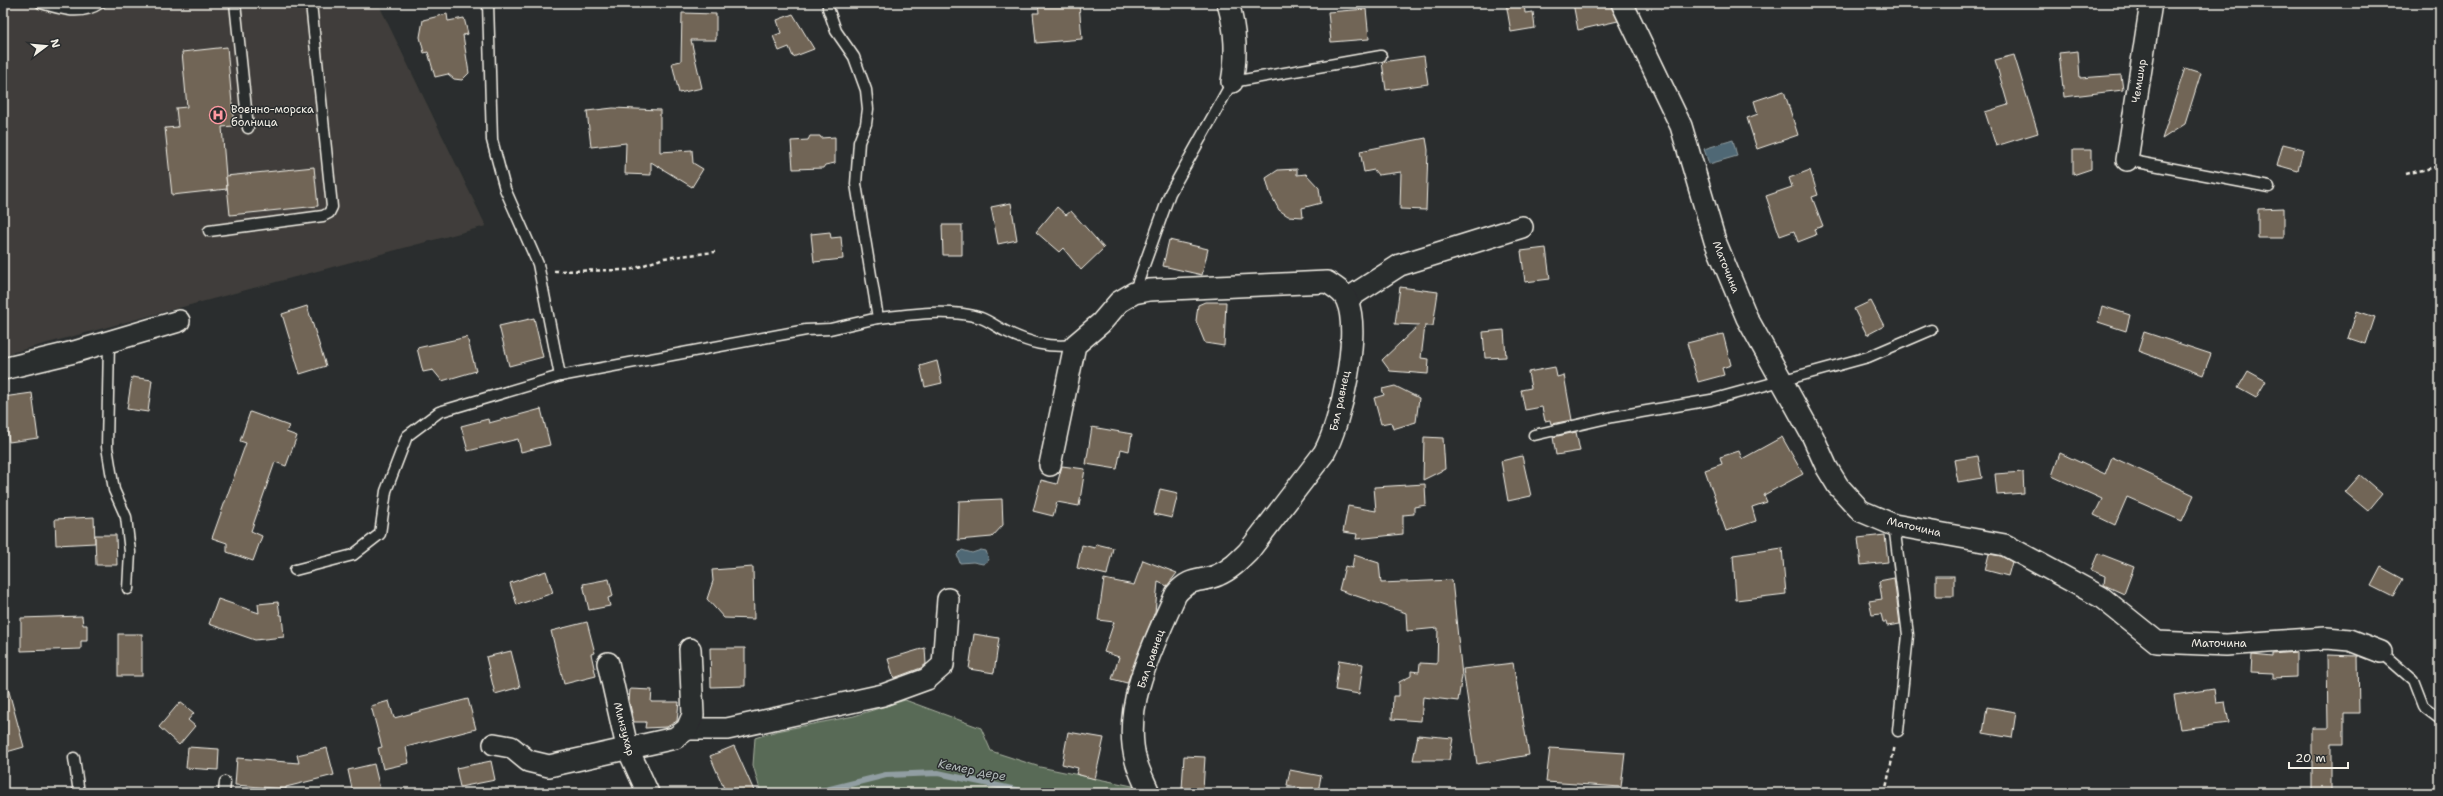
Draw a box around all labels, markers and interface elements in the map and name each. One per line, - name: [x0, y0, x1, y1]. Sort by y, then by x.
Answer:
- north arrow: [26, 26, 66, 66]
- text: N: [47, 37, 64, 50]
- street label: Чемшир: [2128, 58, 2150, 104]
- place label: Военно-морска болница: [231, 102, 314, 130]
- hospital icon: Военно-морска болница: [208, 105, 228, 125]
- street label: Маточина: [1709, 239, 1743, 296]
- street label: Бял равнец: [1326, 369, 1354, 433]
- street label: Маточина: [1885, 513, 1943, 541]
- street label: Бял равнец: [1134, 627, 1168, 690]
- street label: Маточина: [2191, 636, 2247, 651]
- street label: Минзухар: [610, 701, 638, 757]
- scale bar: [2289, 744, 2348, 770]
- text: 20 m: [2295, 750, 2326, 766]
- water label: Кемер дере: [937, 756, 1008, 784]

